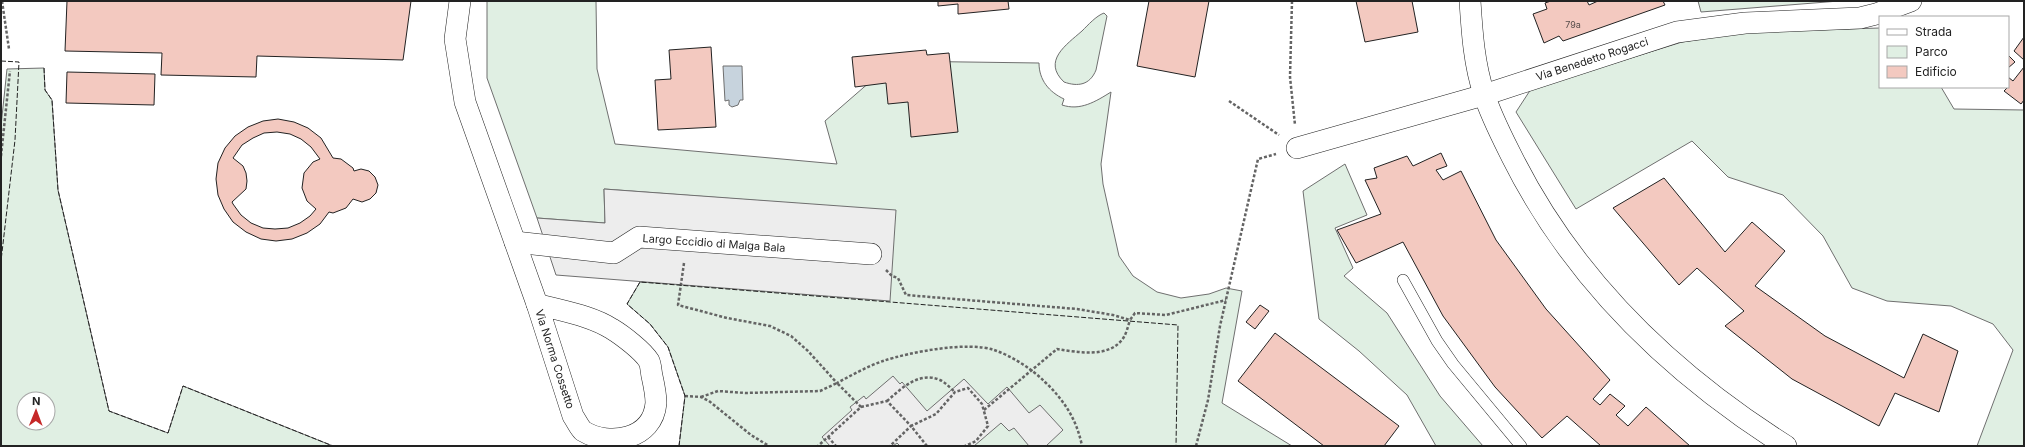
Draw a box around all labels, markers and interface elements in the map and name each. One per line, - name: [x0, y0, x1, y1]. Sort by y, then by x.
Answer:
- legend: [1879, 16, 2009, 88]
- house number: 79a: [1565, 19, 1581, 30]
- text: Strada: [1915, 24, 1952, 39]
- street label: Via Benedetto Rogacci: [1534, 34, 1650, 84]
- text: Parco: [1915, 44, 1948, 59]
- text: Edificio: [1915, 64, 1957, 79]
- street label: Largo Eccidio di Malga Bala: [642, 231, 786, 255]
- street label: Via Norma Cossetto: [532, 308, 578, 411]
- north arrow: [16, 391, 56, 431]
- text: N: [32, 394, 40, 408]

